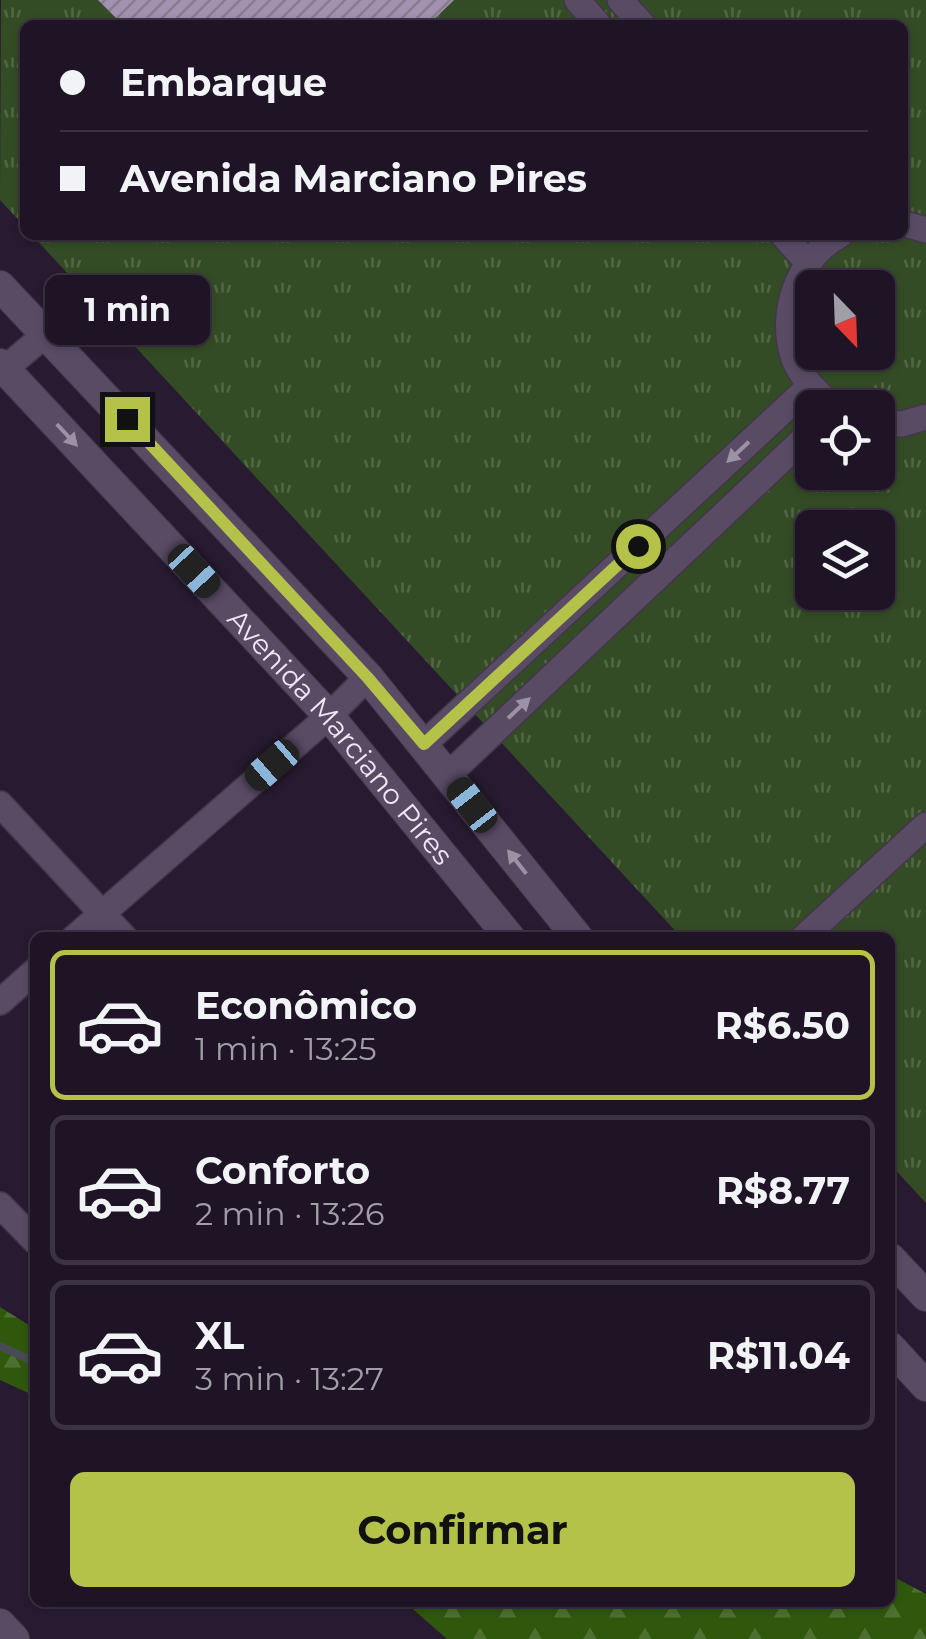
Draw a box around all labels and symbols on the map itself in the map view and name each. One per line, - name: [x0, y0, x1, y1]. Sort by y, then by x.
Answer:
- north arrow: [795, 270, 895, 370]
- callout: 1 min: [44, 274, 210, 344]
- route end: [105, 397, 150, 442]
- one-way arrow: [55, 423, 78, 447]
- one-way arrow: [726, 440, 750, 463]
- route start: [616, 524, 661, 569]
- car: [163, 539, 225, 603]
- street label: Avenida Marciano Pires: [221, 602, 460, 871]
- one-way arrow: [507, 697, 531, 720]
- car: [240, 734, 304, 796]
- car: [442, 772, 502, 838]
- one-way arrow: [507, 849, 528, 875]

